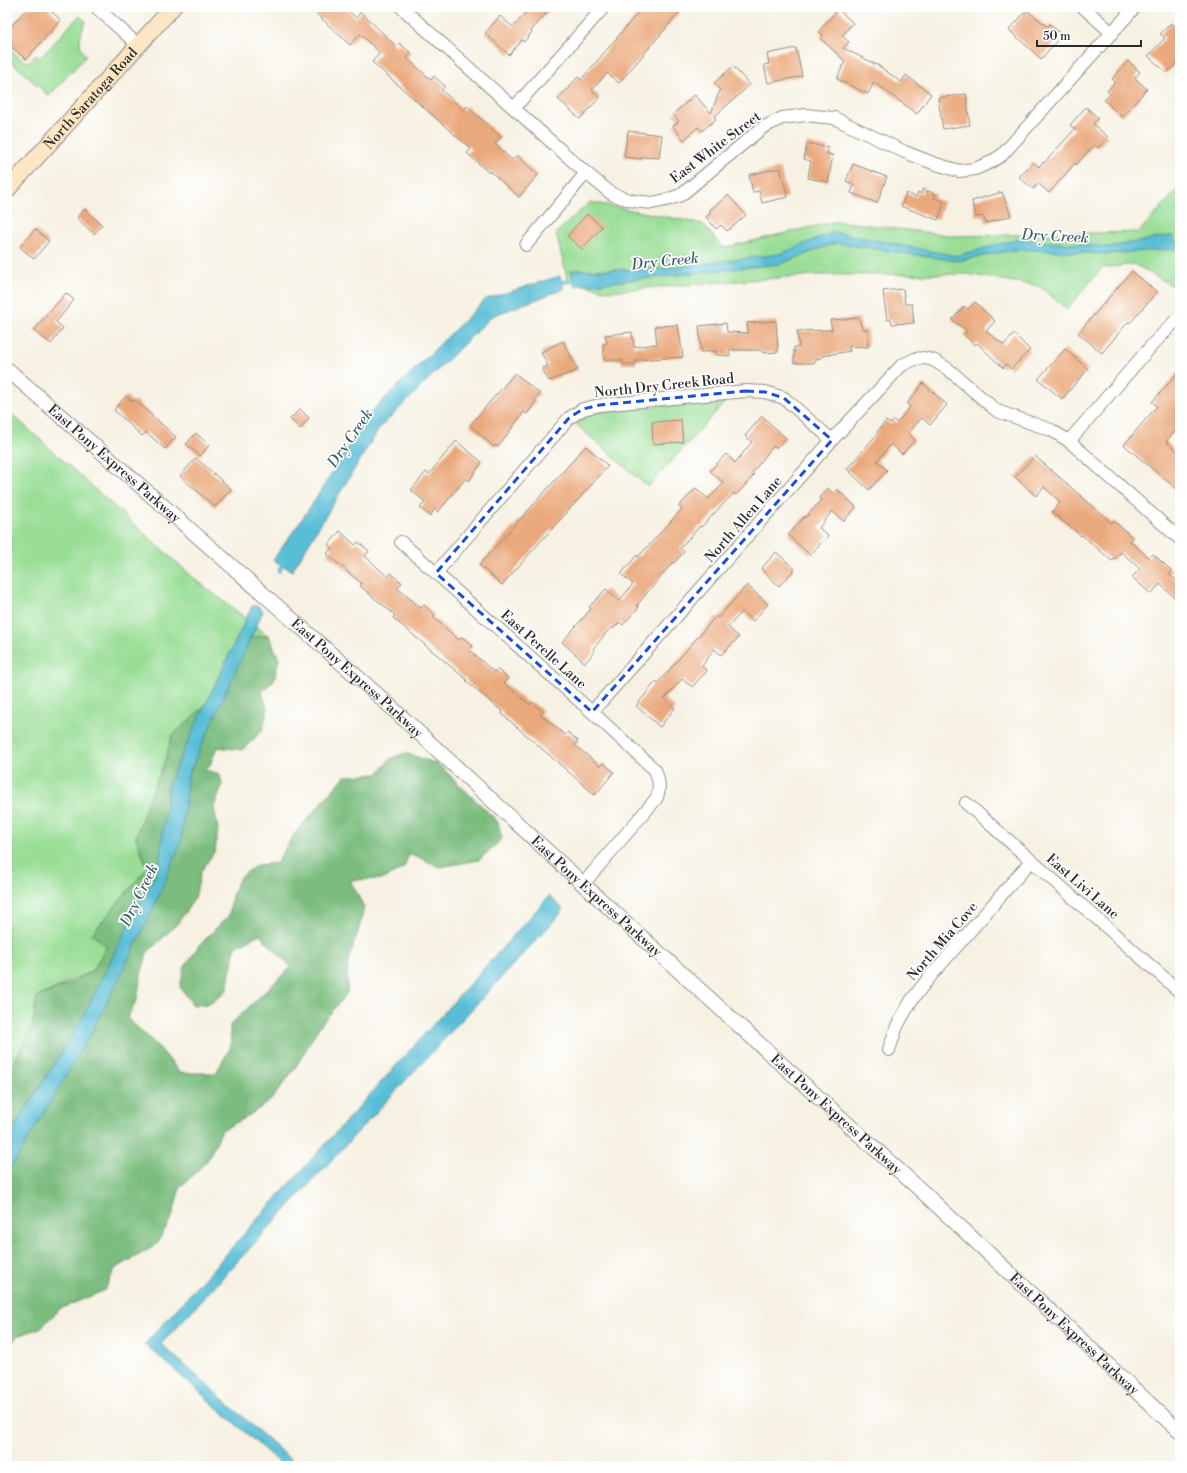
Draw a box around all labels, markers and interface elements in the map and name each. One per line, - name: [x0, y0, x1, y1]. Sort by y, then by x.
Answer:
- scale bar: [1037, 22, 1141, 48]
- text: 50 m: [1043, 29, 1071, 44]
- street label: North Saratoga Road: [40, 44, 142, 154]
- street label: East White Street: [667, 108, 765, 188]
- water label: Dry Creek: [1020, 225, 1089, 248]
- water label: Dry Creek: [630, 249, 700, 275]
- street label: North Dry Creek Road: [593, 370, 735, 402]
- street label: East Pony Express Parkway: [44, 401, 184, 527]
- water label: Dry Creek: [323, 405, 378, 472]
- street label: North Allen Lane: [701, 473, 786, 567]
- street label: East Perelle Lane: [497, 606, 590, 693]
- street label: East Pony Express Parkway: [287, 615, 427, 742]
- street label: East Pony Express Parkway: [527, 833, 665, 961]
- street label: East Livi Lane: [1042, 850, 1123, 923]
- water label: Dry Creek: [116, 861, 163, 930]
- street label: North Mia Cove: [904, 898, 982, 985]
- street label: East Pony Express Parkway: [766, 1051, 905, 1179]
- street label: East Pony Express Parkway: [1005, 1269, 1143, 1399]

